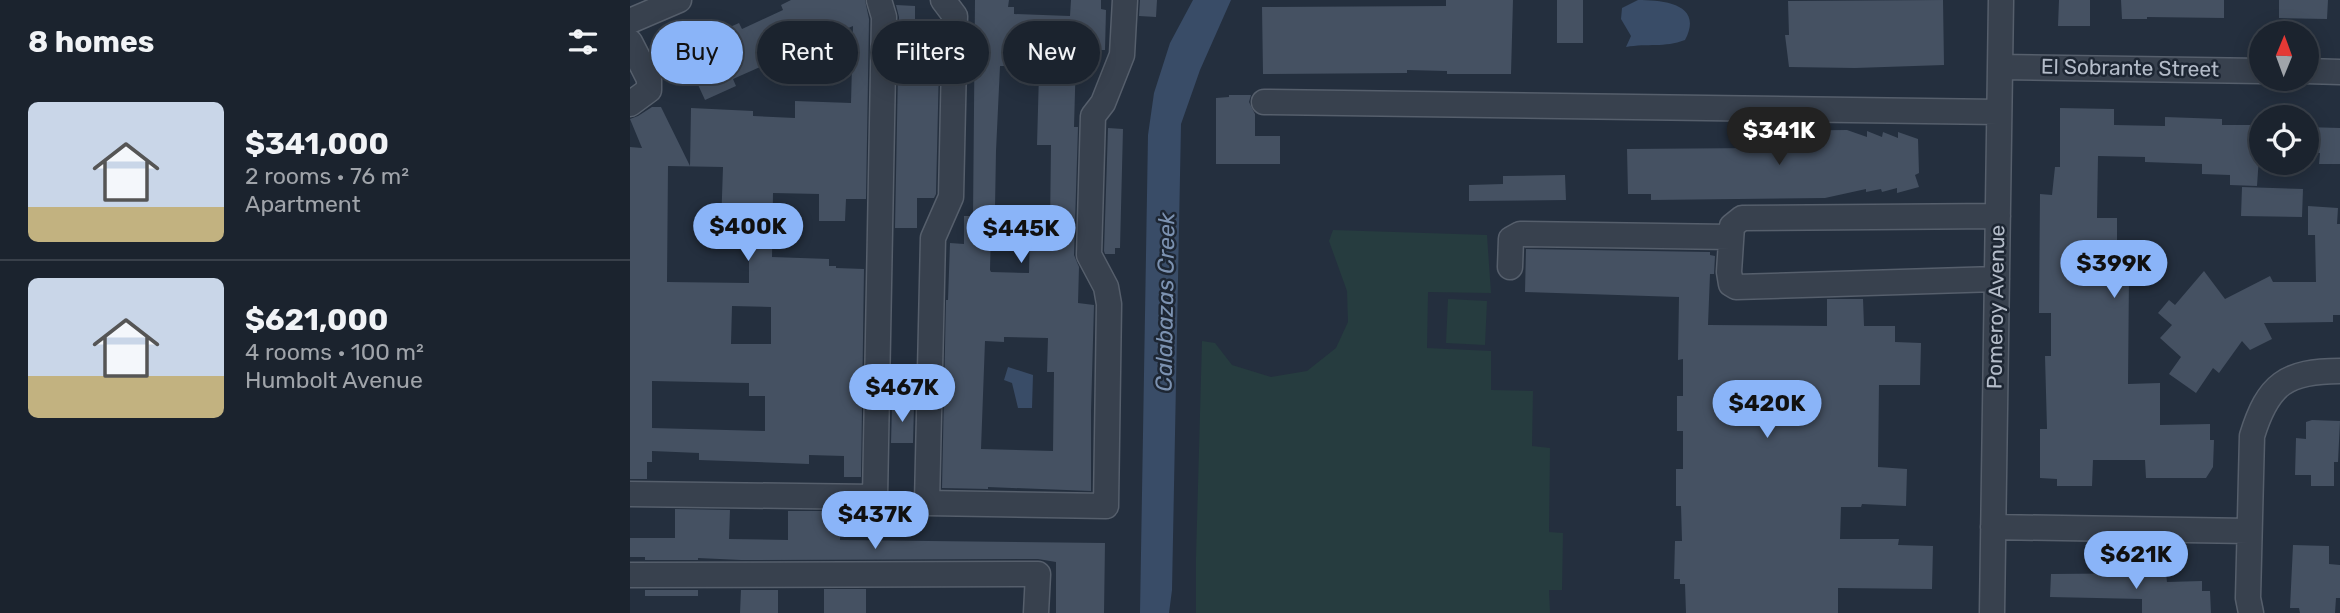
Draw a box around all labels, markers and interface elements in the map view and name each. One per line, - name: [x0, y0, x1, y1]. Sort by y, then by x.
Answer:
- chip: Buy: [651, 21, 743, 84]
- chip: Rent: [757, 21, 858, 84]
- chip: Filters: [872, 21, 989, 84]
- chip: New: [1003, 21, 1100, 84]
- north arrow: [2249, 21, 2319, 91]
- map controls: [2249, 21, 2319, 175]
- icon: filters: [564, 23, 602, 61]
- text: 8 homes: [28, 24, 154, 60]
- street label: El Sobrante Street: [2041, 53, 2219, 82]
- button: locate: [2249, 105, 2319, 175]
- pin: $341K: [1730, 108, 1828, 167]
- text: $341K: [1743, 116, 1815, 144]
- text: $341,000: [245, 126, 389, 162]
- icon: home: [84, 130, 168, 214]
- text: 2 rooms · 76 m²: [245, 162, 409, 190]
- text: Apartment: [245, 190, 361, 218]
- pin: $400K: [699, 204, 797, 263]
- pin: $445K: [972, 205, 1070, 265]
- water label: Calabazas Creek: [1149, 211, 1181, 392]
- text: $400K: [709, 212, 787, 240]
- text: $445K: [983, 214, 1059, 242]
- street label: Pomeroy Avenue: [1982, 225, 2009, 389]
- pin: $399K: [2065, 240, 2163, 300]
- text: $399K: [2076, 249, 2152, 277]
- text: $621,000: [245, 302, 388, 338]
- icon: home: [84, 306, 168, 390]
- text: 4 rooms · 100 m²: [245, 338, 424, 366]
- pin: $467K: [853, 364, 951, 424]
- text: Humbolt Avenue: [245, 366, 423, 394]
- text: $467K: [865, 373, 939, 401]
- pin: $420K: [1718, 380, 1816, 440]
- text: $420K: [1729, 389, 1805, 417]
- pin: $437K: [826, 491, 924, 551]
- text: $437K: [838, 500, 912, 528]
- pin: $621K: [2087, 532, 2185, 591]
- text: $621K: [2100, 540, 2172, 568]

